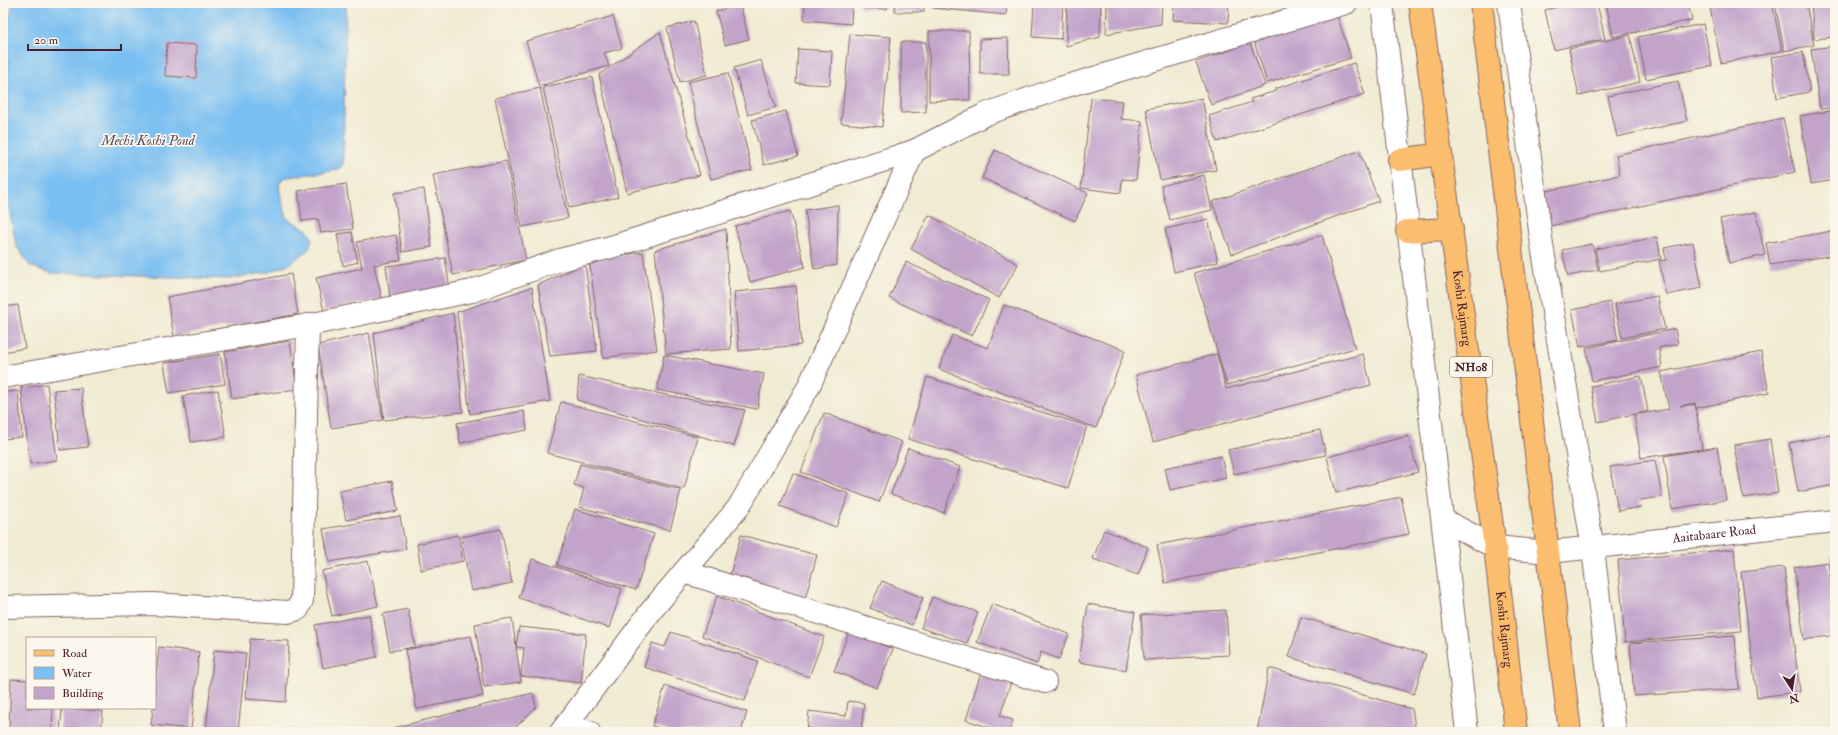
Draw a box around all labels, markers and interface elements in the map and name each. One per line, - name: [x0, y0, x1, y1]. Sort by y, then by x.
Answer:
- scale bar: [28, 26, 121, 52]
- text: 20 m: [34, 33, 59, 48]
- water label: Mechi Koshi Pond: [100, 132, 196, 149]
- street label: Koshi Rajmarg: [1449, 269, 1475, 348]
- road number: NH08: [1450, 357, 1492, 377]
- street label: Aaitabaare Road: [1671, 522, 1757, 547]
- street label: Koshi Rajmarg: [1492, 590, 1517, 669]
- legend: [26, 637, 156, 709]
- text: Road: [62, 646, 87, 661]
- text: Water: [61, 666, 92, 681]
- north arrow: [1772, 669, 1812, 709]
- text: Building: [62, 686, 105, 701]
- text: N: [1787, 691, 1801, 706]

